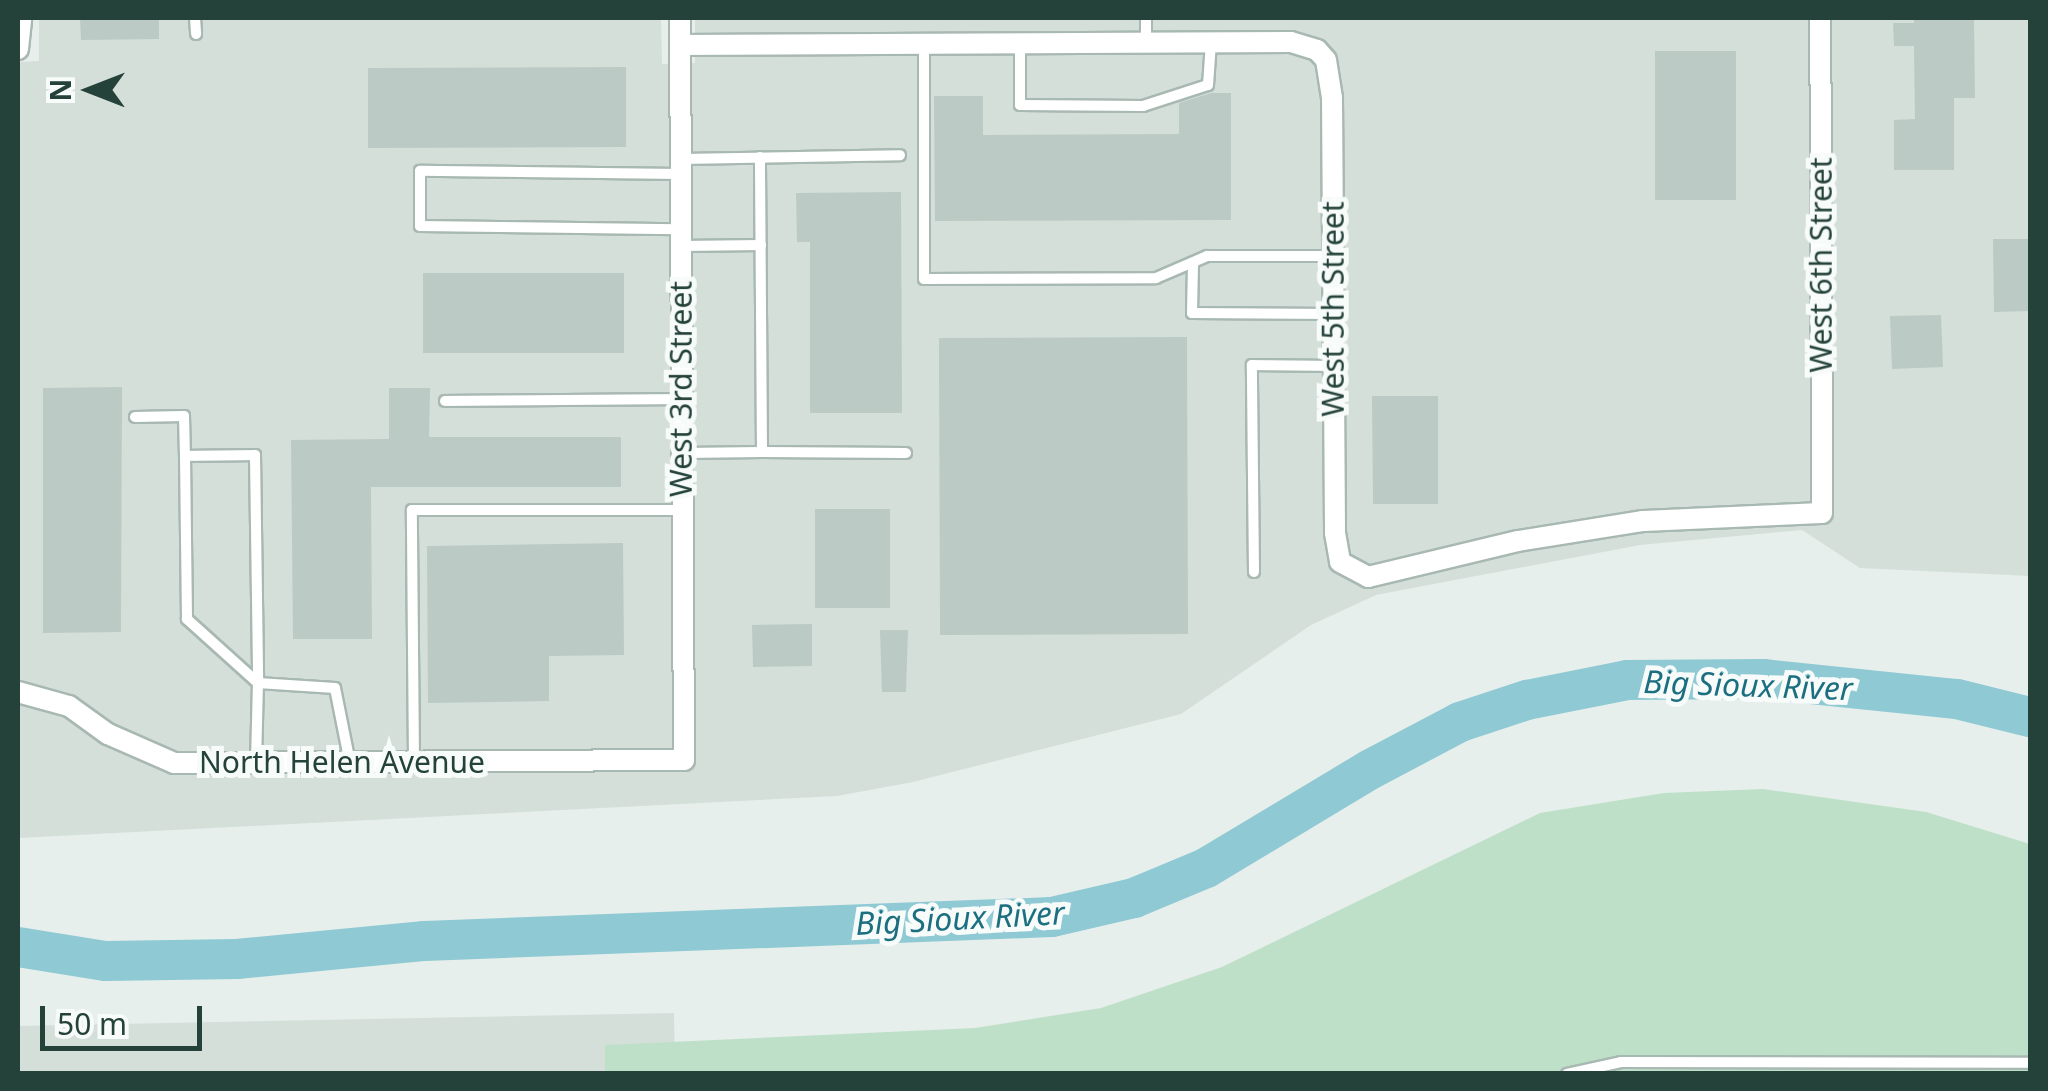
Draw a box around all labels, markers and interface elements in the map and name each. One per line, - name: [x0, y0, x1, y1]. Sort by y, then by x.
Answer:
- north arrow: [40, 40, 140, 140]
- text: N: [41, 79, 79, 101]
- street label: West 6th Street: [1803, 157, 1839, 373]
- street label: West 5th Street: [1315, 201, 1351, 417]
- street label: West 3rd Street: [663, 281, 699, 497]
- water label: Big Sioux River: [1643, 662, 1853, 708]
- street label: North Helen Avenue: [199, 744, 485, 780]
- water label: Big Sioux River: [854, 893, 1066, 943]
- scale bar: [45, 986, 208, 1048]
- text: 50 m: [57, 1003, 127, 1044]

